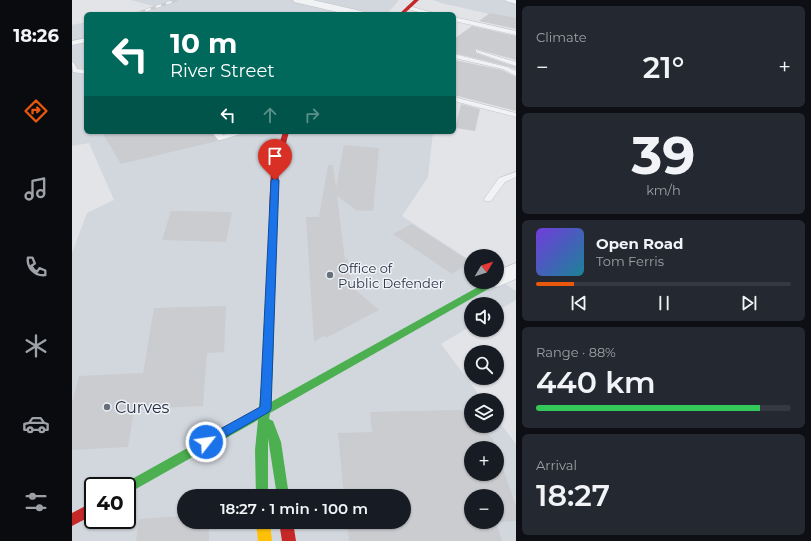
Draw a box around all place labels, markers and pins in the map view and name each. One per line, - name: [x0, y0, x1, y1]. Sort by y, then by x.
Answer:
- pin: [258, 139, 292, 180]
- place label: Office of Public Defender: [338, 260, 444, 291]
- marker: Office of Public Defender: [325, 270, 335, 280]
- place label: Curves: [115, 398, 170, 417]
- marker: Curves: [102, 402, 112, 412]

